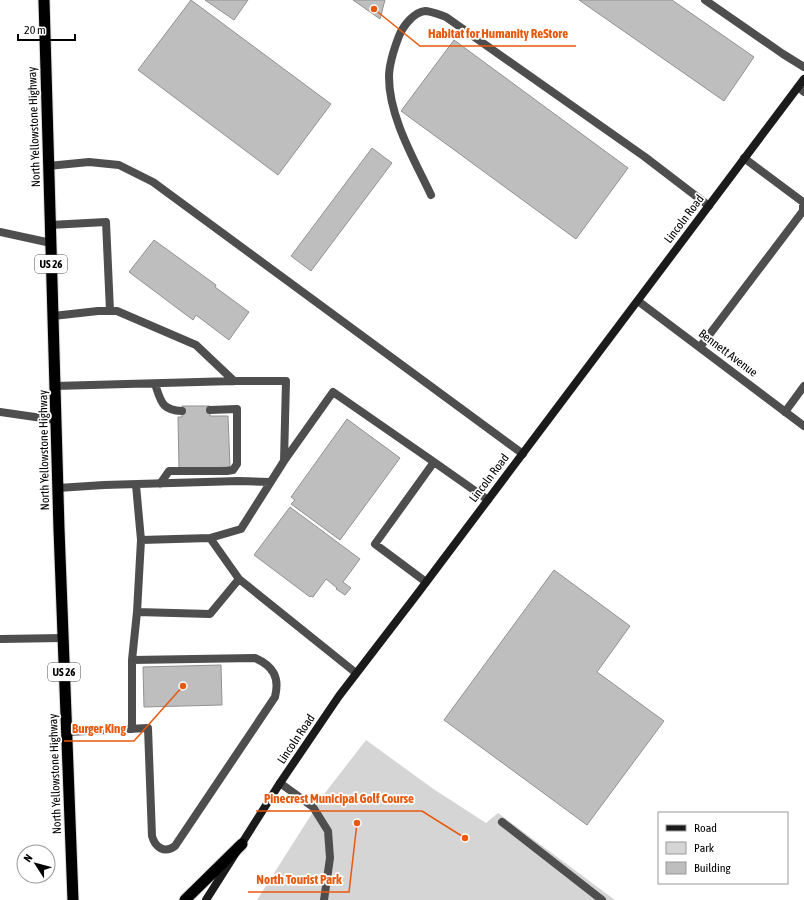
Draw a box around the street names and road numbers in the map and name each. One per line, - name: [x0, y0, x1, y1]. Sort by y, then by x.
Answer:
- street label: North Yellowstone Highway: [25, 67, 43, 187]
- street label: Lincoln Road: [661, 192, 707, 246]
- road number: US 26: [35, 255, 67, 273]
- street label: Bennett Avenue: [696, 326, 760, 380]
- street label: North Yellowstone Highway: [36, 390, 52, 510]
- street label: Lincoln Road: [466, 451, 512, 505]
- road number: US 26: [48, 663, 80, 681]
- street label: Lincoln Road: [274, 712, 318, 766]
- street label: North Yellowstone Highway: [46, 714, 64, 834]

